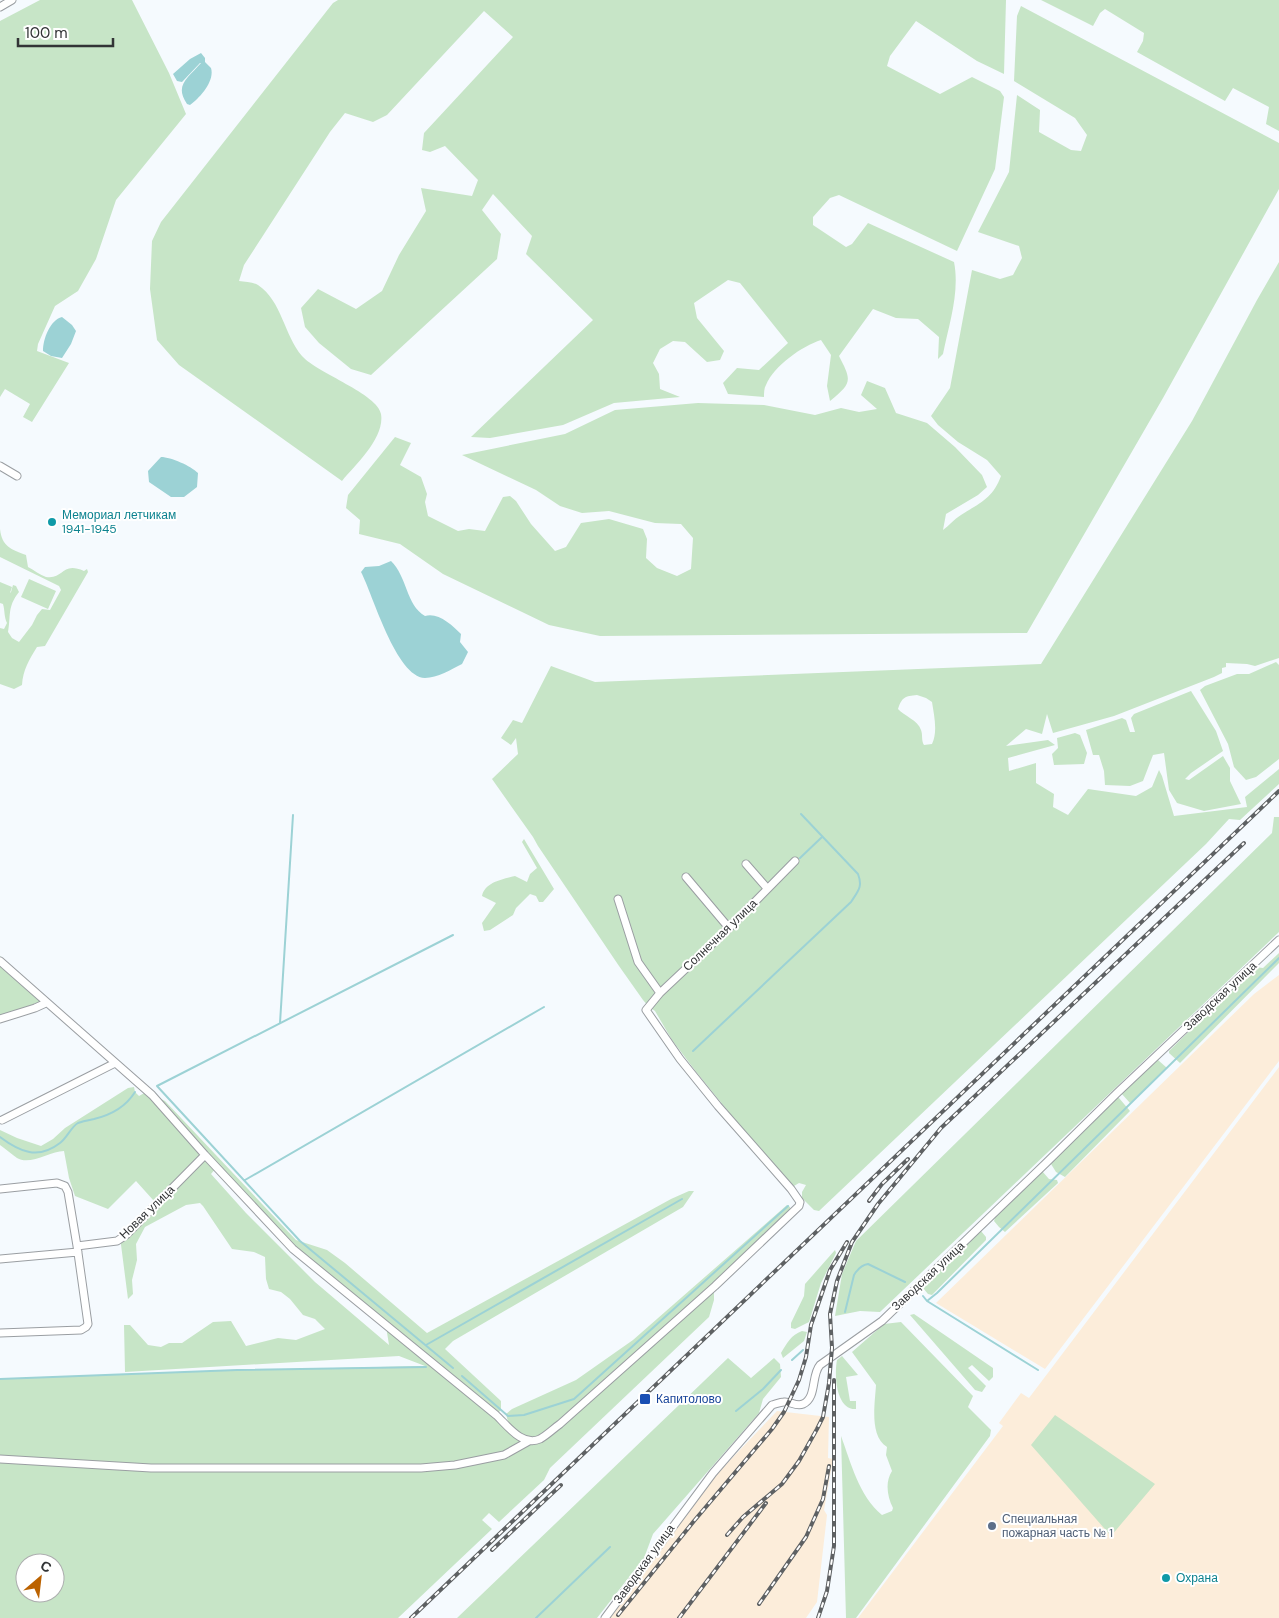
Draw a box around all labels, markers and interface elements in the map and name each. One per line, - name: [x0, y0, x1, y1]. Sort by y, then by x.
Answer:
- scale bar: [18, 15, 112, 47]
- text: 100 m: [25, 23, 68, 43]
- place label: Мемориал летчикам 1941-1945: [62, 507, 176, 537]
- marker: Мемориал летчикам 1941-1945: [46, 516, 58, 528]
- street label: Солнечная улица: [679, 895, 761, 975]
- street label: Заводская улица: [1180, 958, 1260, 1034]
- street label: Новая улица: [116, 1181, 178, 1242]
- street label: Заводская улица: [888, 1238, 968, 1314]
- place label: Капитолово: [656, 1391, 722, 1407]
- marker: Капитолово: [638, 1392, 652, 1406]
- place label: Специальная пожарная часть № 1: [1002, 1511, 1113, 1541]
- marker: Специальная пожарная часть № 1: [986, 1520, 998, 1532]
- street label: Заводская улица: [610, 1521, 678, 1607]
- north arrow: [15, 1553, 65, 1603]
- text: С: [37, 1556, 55, 1577]
- place label: Охрана: [1176, 1570, 1218, 1586]
- marker: Охрана: [1160, 1572, 1172, 1584]

